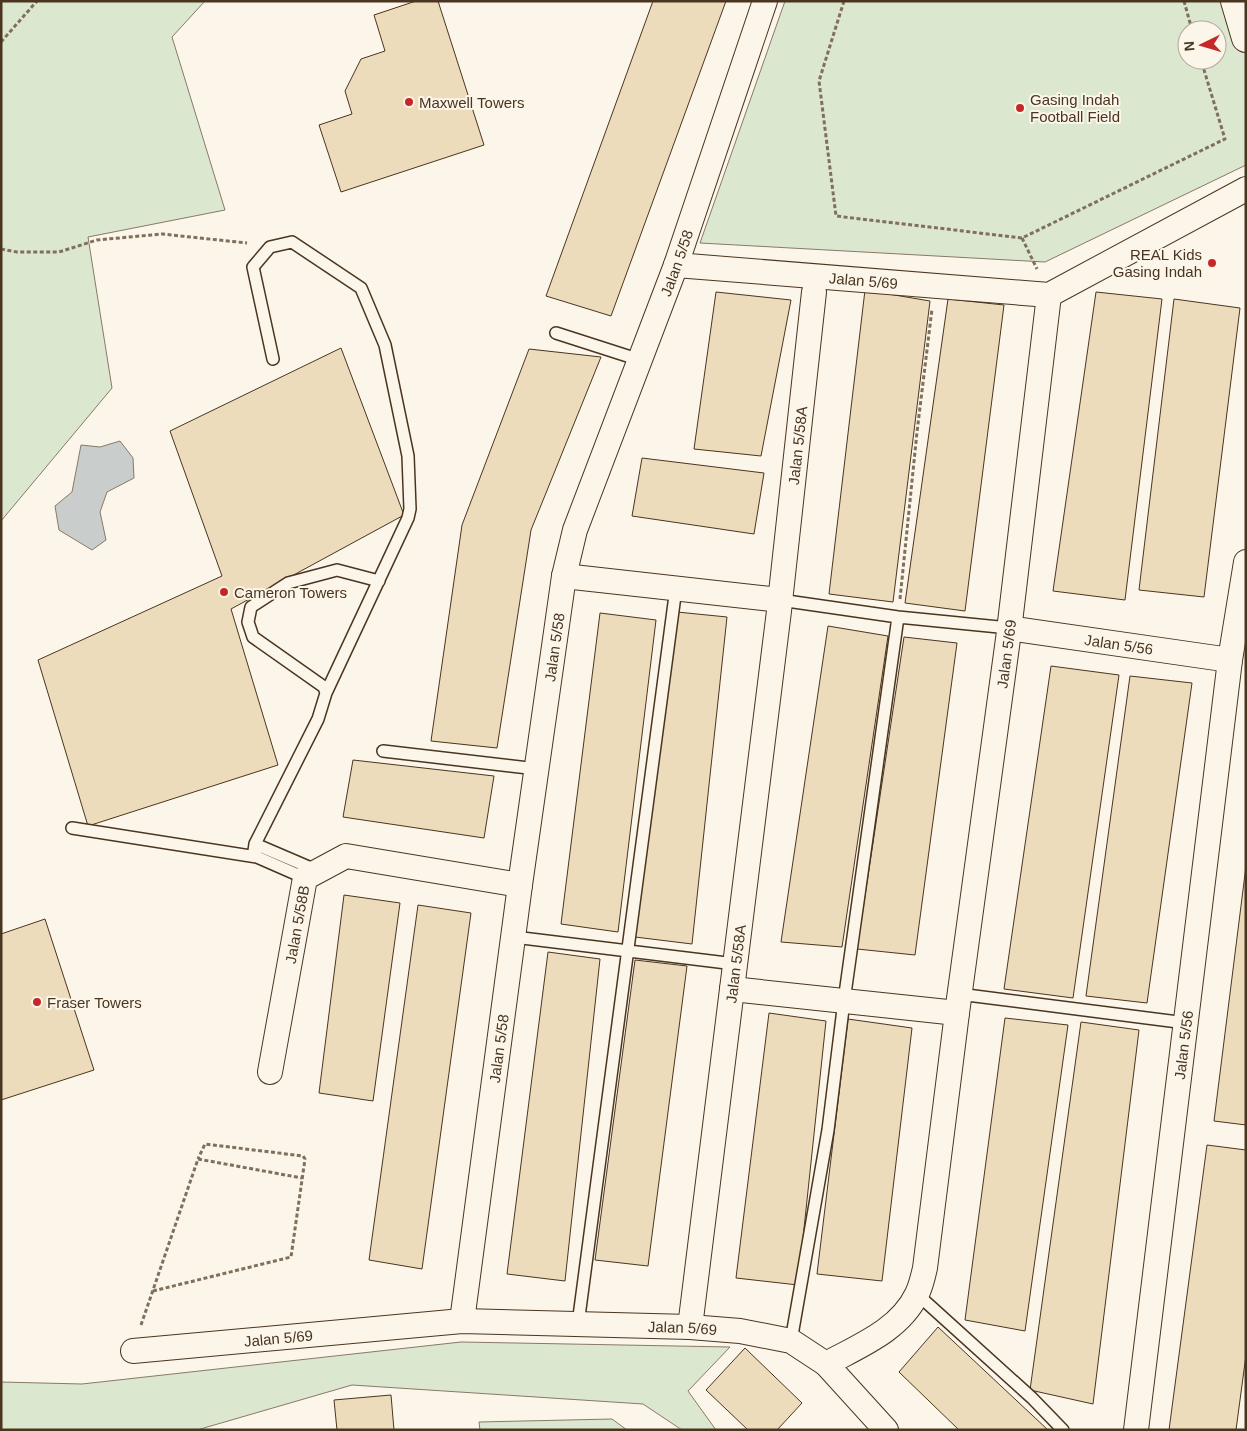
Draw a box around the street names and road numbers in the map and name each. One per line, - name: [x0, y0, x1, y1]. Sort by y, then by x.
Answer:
- street label: Jalan 5/58: [656, 227, 696, 298]
- street label: Jalan 5/69: [828, 269, 899, 291]
- street label: Jalan 5/58A: [784, 405, 810, 486]
- street label: Jalan 5/58: [541, 612, 567, 683]
- street label: Jalan 5/69: [993, 619, 1019, 689]
- street label: Jalan 5/56: [1083, 631, 1154, 657]
- street label: Jalan 5/58B: [281, 884, 312, 965]
- street label: Jalan 5/58A: [722, 923, 748, 1004]
- street label: Jalan 5/56: [1170, 1009, 1196, 1080]
- street label: Jalan 5/58: [485, 1013, 511, 1084]
- street label: Jalan 5/69: [648, 1317, 718, 1338]
- street label: Jalan 5/69: [243, 1326, 314, 1349]

